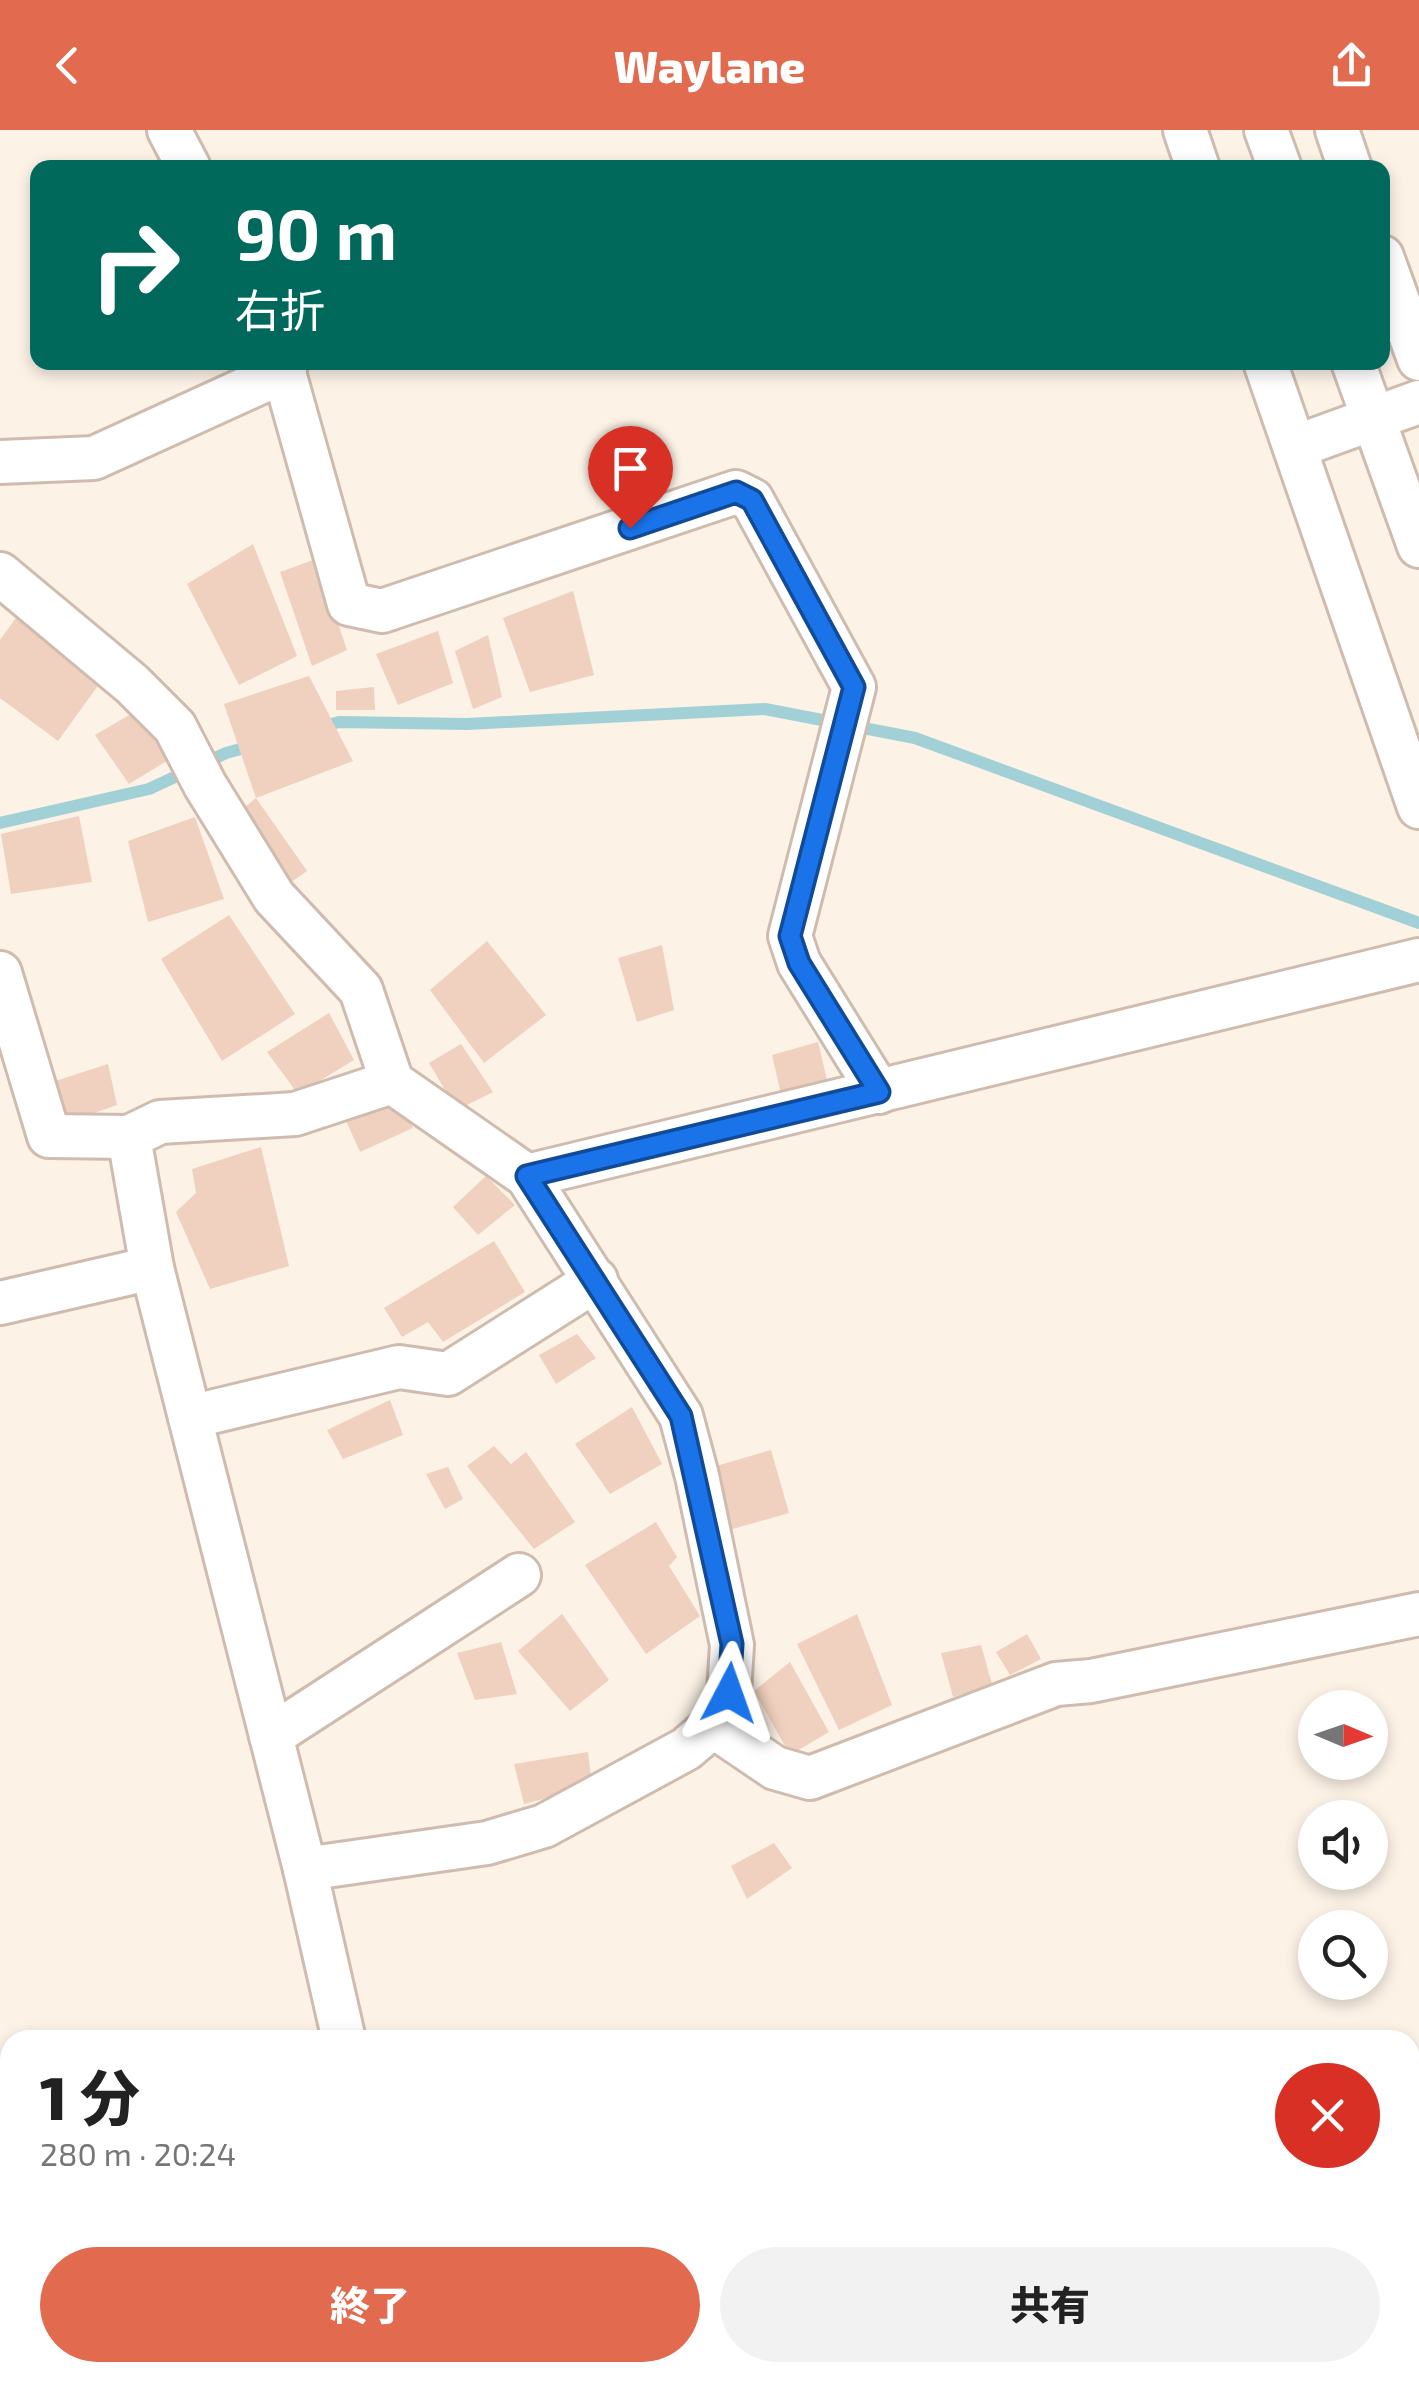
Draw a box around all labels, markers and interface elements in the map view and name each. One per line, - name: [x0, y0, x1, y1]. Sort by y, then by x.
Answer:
- icon: back: [40, 38, 95, 93]
- text: Waylane: [614, 38, 805, 92]
- icon: share: [1324, 38, 1379, 93]
- text: 90 m: [235, 190, 397, 274]
- icon: right: [70, 200, 200, 330]
- text: 右折: [235, 282, 325, 336]
- pin: [588, 426, 673, 529]
- icon: arrive: [603, 441, 658, 496]
- position arrow: [677, 1641, 781, 1745]
- north arrow: [1298, 1690, 1388, 1780]
- map controls: [1298, 1690, 1388, 2000]
- button: sound: [1298, 1800, 1388, 1890]
- button: search: [1298, 1910, 1388, 2000]
- text: 1 分: [40, 2060, 140, 2132]
- button: close: [1275, 2063, 1380, 2168]
- text: 280 m · 20:24: [40, 2134, 236, 2172]
- button: 終了: [40, 2247, 700, 2362]
- button: 共有: [720, 2247, 1380, 2362]

